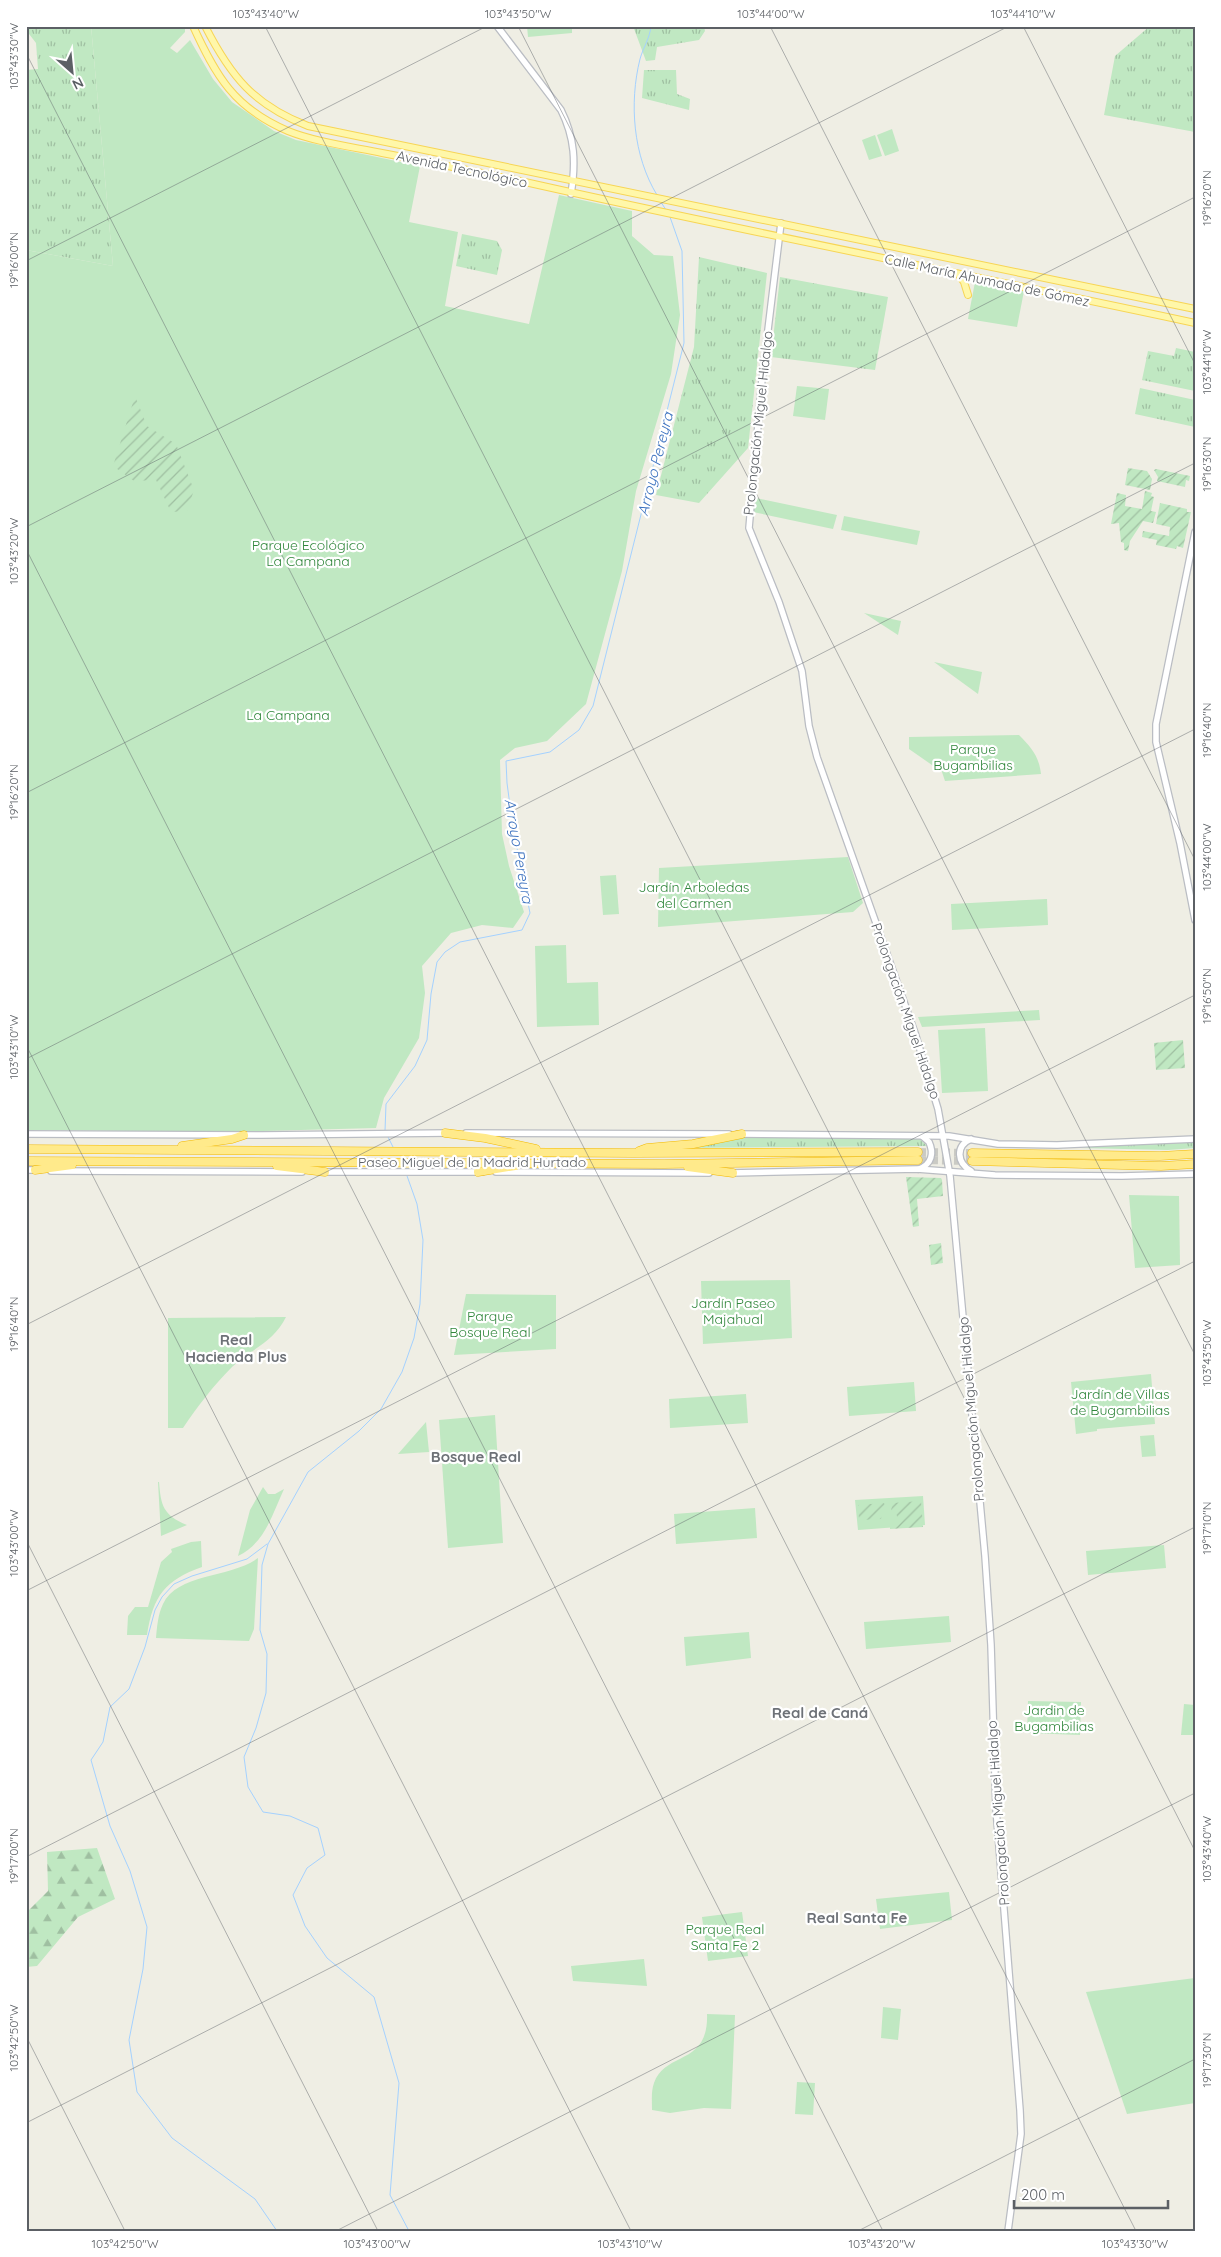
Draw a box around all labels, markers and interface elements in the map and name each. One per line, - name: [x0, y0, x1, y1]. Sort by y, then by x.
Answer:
- text: 103°43'40"W: [233, 6, 300, 21]
- text: 103°43'50"W: [485, 6, 552, 21]
- text: 103°44'00"W: [737, 6, 805, 21]
- text: 103°44'10"W: [991, 6, 1056, 21]
- text: 103°43'30"W: [6, 22, 21, 89]
- north arrow: [48, 48, 98, 98]
- text: N: [69, 73, 87, 94]
- street label: Avenida Tecnológico: [395, 146, 529, 192]
- text: 19°16'20"N: [1199, 170, 1214, 226]
- text: 19°16'00"N: [6, 232, 21, 288]
- street label: Calle María Ahumada de Gómez: [883, 249, 1091, 311]
- text: 103°44'10"W: [1199, 329, 1214, 394]
- street label: Prolongación Miguel Hidalgo: [739, 330, 777, 516]
- water label: Arroyo Pereyra: [633, 409, 677, 518]
- text: 19°16'30"N: [1199, 436, 1214, 492]
- text: 103°43'20"W: [6, 517, 21, 584]
- park label: Parque Ecológico La Campana: [252, 536, 364, 570]
- text: 19°16'40"N: [1199, 702, 1214, 758]
- park label: La Campana: [246, 706, 330, 724]
- park label: Parque Bugambilias: [933, 740, 1013, 774]
- text: 19°16'20"N: [6, 764, 21, 820]
- water label: Arroyo Pereyra: [500, 797, 538, 906]
- text: 103°44'00"W: [1199, 823, 1214, 891]
- park label: Jardín Arboledas del Carmen: [639, 878, 749, 912]
- street label: Prolongación Miguel Hidalgo: [867, 920, 945, 1102]
- text: 19°16'50"N: [1199, 968, 1214, 1024]
- text: 103°43'10"W: [6, 1014, 21, 1079]
- street label: Paseo Miguel de la Madrid Hurtado: [358, 1153, 586, 1171]
- park label: Jardín Paseo Majahual: [691, 1294, 775, 1328]
- text: 19°16'40"N: [6, 1296, 21, 1352]
- park label: Parque Bosque Real: [449, 1307, 531, 1341]
- street label: Prolongación Miguel Hidalgo: [954, 1316, 988, 1502]
- text: 103°43'50"W: [1199, 1319, 1214, 1386]
- district label: Real Hacienda Plus: [185, 1330, 287, 1366]
- park label: Jardín de Villas de Bugambilias: [1070, 1385, 1170, 1419]
- district label: Bosque Real: [431, 1447, 521, 1466]
- text: 19°17'10"N: [1199, 1502, 1214, 1554]
- text: 103°43'00"W: [6, 1509, 21, 1577]
- park label: Jardin de Bugambilias: [1014, 1701, 1094, 1735]
- district label: Real de Caná: [772, 1703, 868, 1722]
- street label: Prolongación Miguel Hidalgo: [983, 1720, 1013, 1906]
- text: 103°43'40"W: [1199, 1815, 1214, 1882]
- text: 19°17'00"N: [6, 1828, 21, 1884]
- district label: Real Santa Fe: [807, 1908, 908, 1927]
- park label: Parque Real Santa Fe 2: [685, 1920, 765, 1954]
- text: 103°42'50"W: [6, 2004, 21, 2072]
- text: 19°17'30"N: [1199, 2033, 1214, 2087]
- scale bar: [1014, 2177, 1167, 2209]
- text: 200 m: [1021, 2185, 1065, 2204]
- text: 103°42'50"W: [91, 2236, 159, 2251]
- text: 103°43'00"W: [343, 2236, 411, 2251]
- text: 103°43'10"W: [598, 2236, 663, 2251]
- text: 103°43'20"W: [849, 2236, 916, 2251]
- text: 103°43'30"W: [1102, 2236, 1169, 2251]

